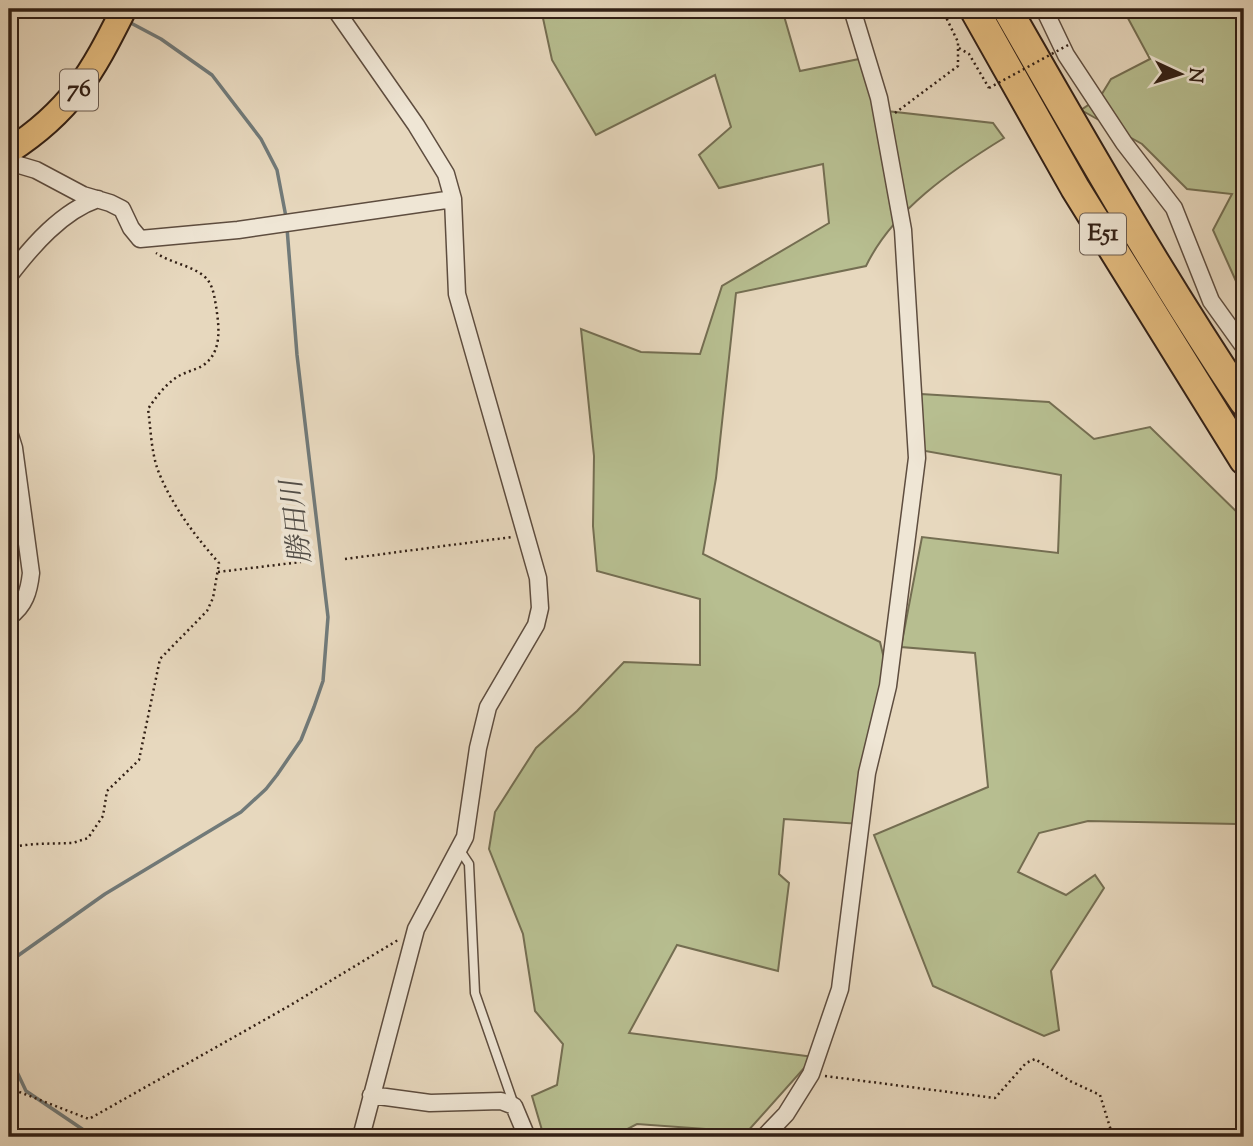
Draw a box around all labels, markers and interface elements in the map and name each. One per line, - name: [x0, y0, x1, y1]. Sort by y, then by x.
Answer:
- north arrow: [1144, 38, 1214, 108]
- text: N: [1180, 67, 1208, 84]
- road number: 76: [60, 70, 98, 110]
- road number: E51: [1080, 214, 1126, 255]
- water label: 勝田川: [273, 475, 323, 566]

